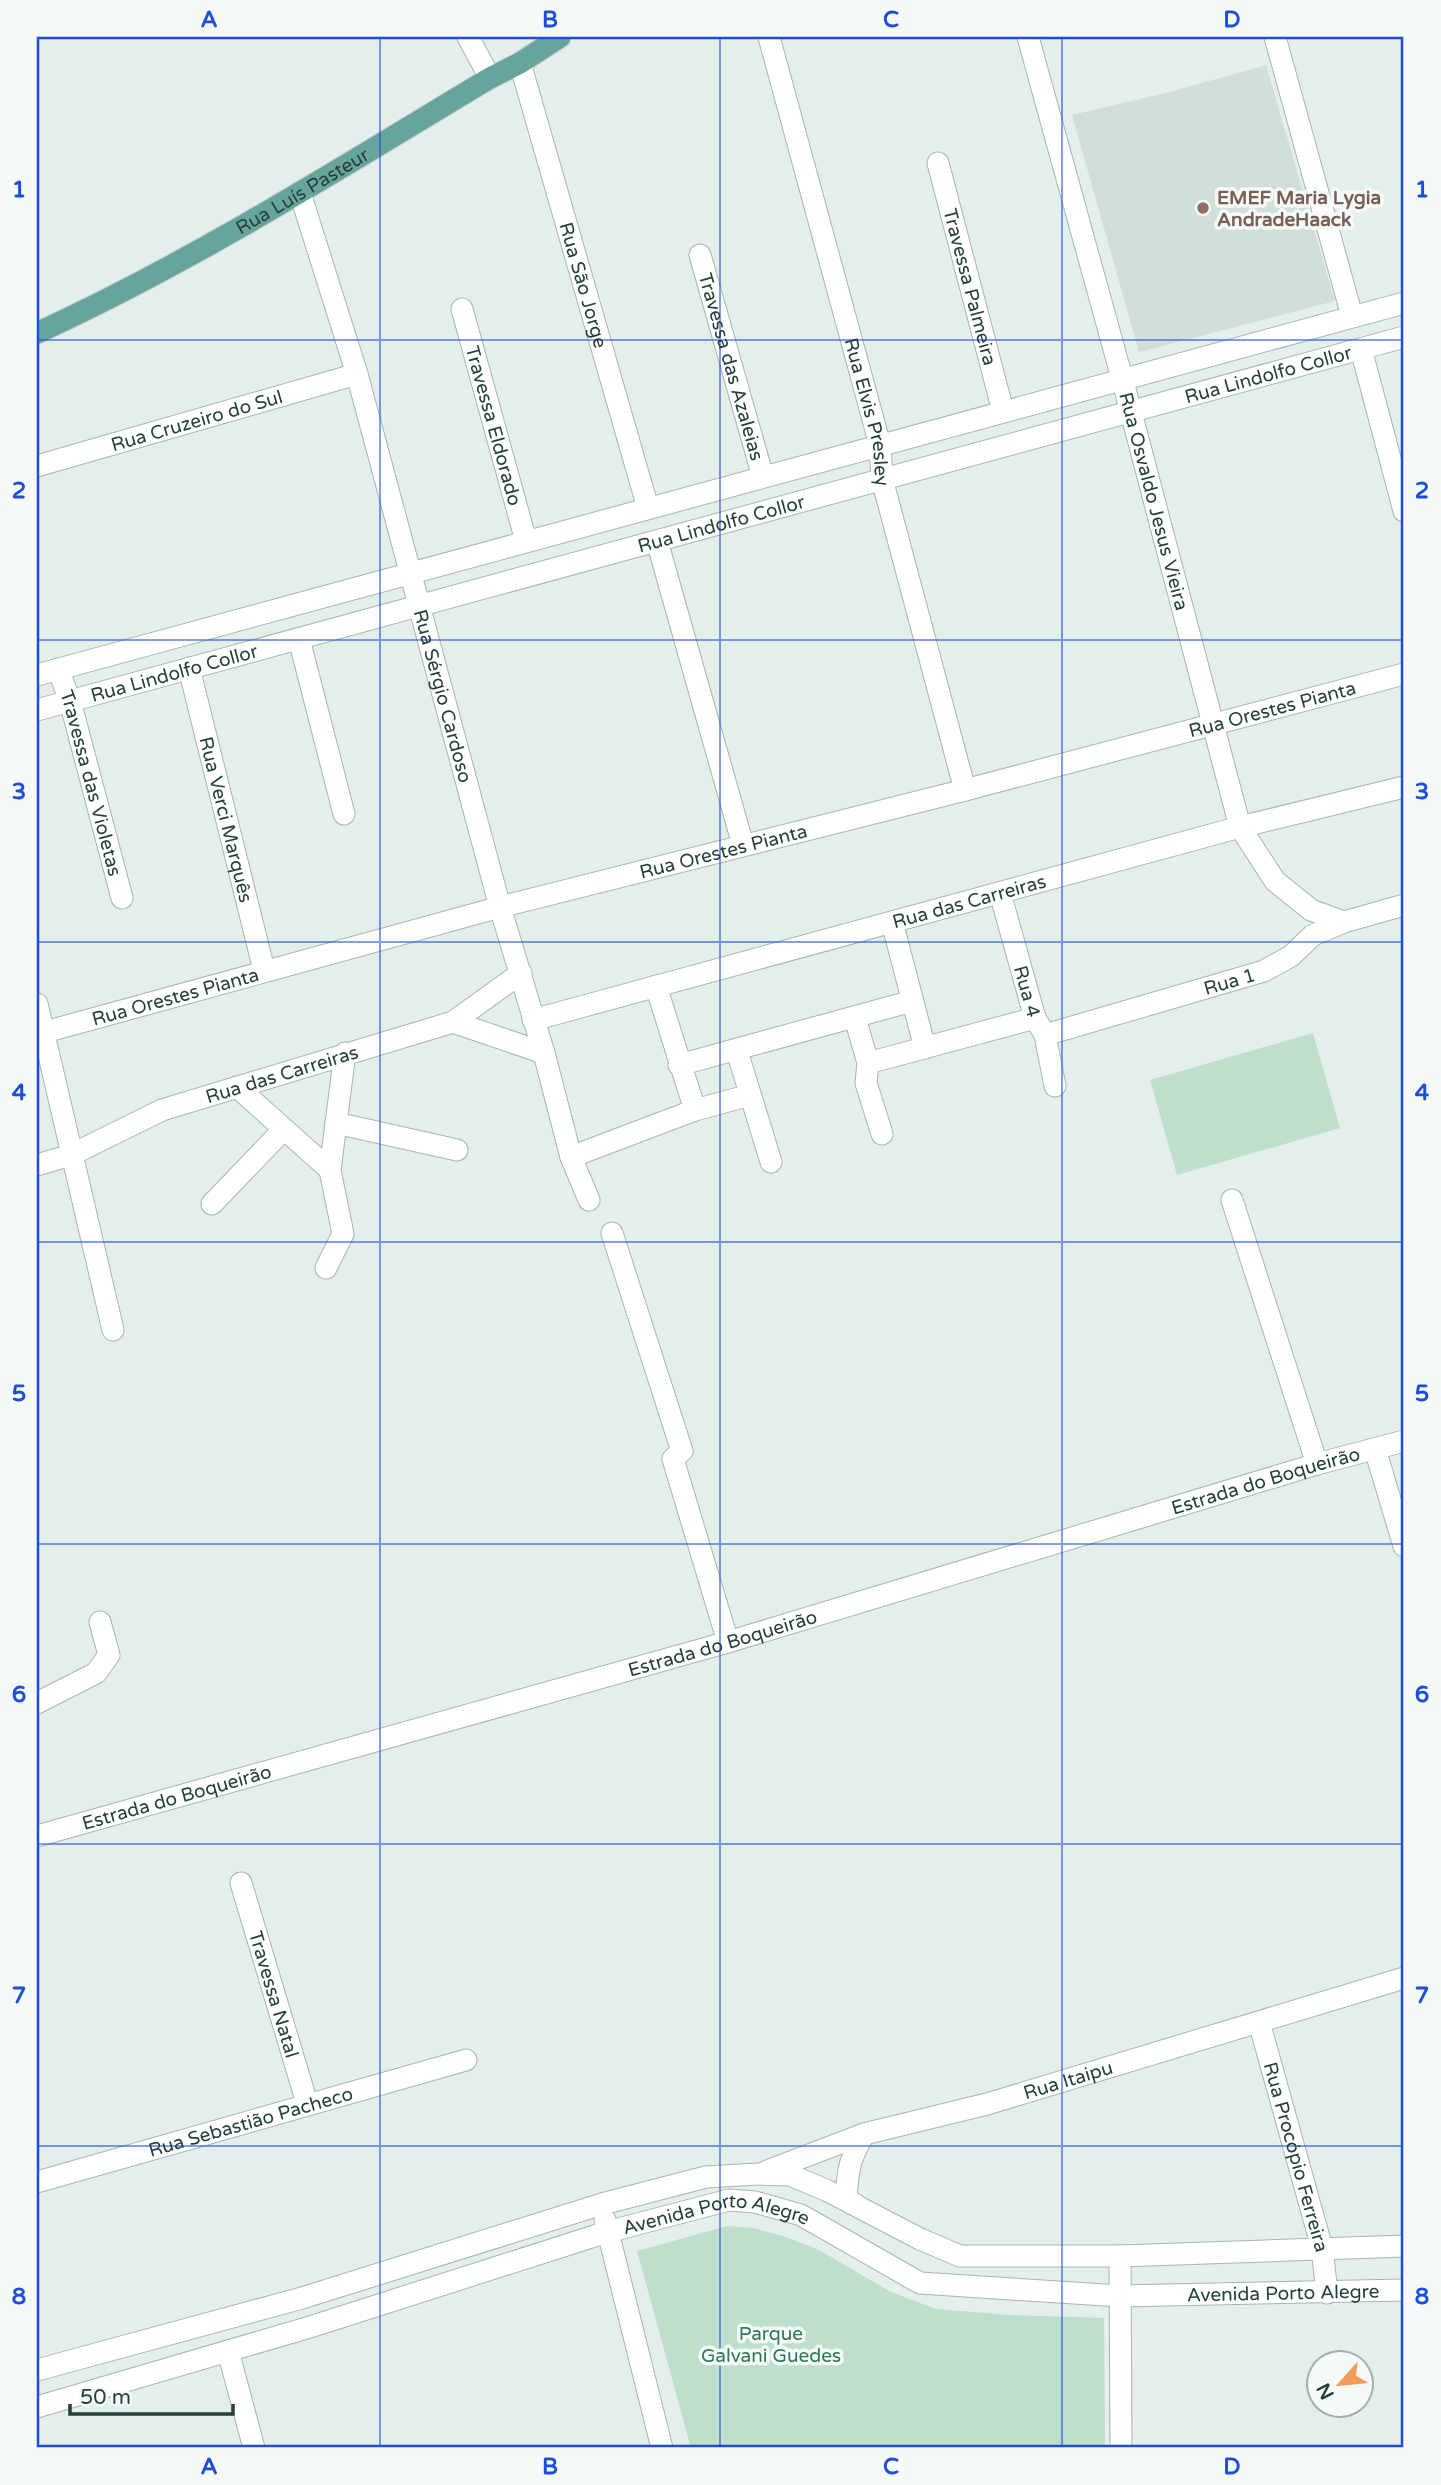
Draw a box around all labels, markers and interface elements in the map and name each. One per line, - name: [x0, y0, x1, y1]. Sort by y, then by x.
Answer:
- text: A: [200, 6, 218, 34]
- text: B: [542, 6, 558, 34]
- text: C: [883, 6, 899, 34]
- text: D: [1223, 6, 1241, 34]
- street label: Rua Luís Pasteur: [232, 143, 374, 239]
- text: 1: [12, 176, 26, 204]
- text: 1: [1415, 176, 1429, 204]
- place label: EMEF Maria Lygia AndradeHaack: [1217, 187, 1381, 231]
- marker: EMEF Maria Lygia AndradeHaack: [1195, 200, 1211, 216]
- street label: Travessa Palmeira: [938, 206, 1001, 368]
- street label: Rua São Jorge: [554, 220, 611, 351]
- street label: Travessa das Azaleias: [694, 271, 768, 463]
- street label: Rua Elvis Presley: [839, 336, 893, 489]
- street label: Rua Lindolfo Collor: [1182, 342, 1355, 408]
- street label: Travessa Eldorado: [461, 344, 526, 508]
- street label: Rua Cruzeiro do Sul: [108, 386, 285, 456]
- street label: Rua Osvaldo Jesus Vieira: [1114, 390, 1193, 613]
- text: 2: [12, 477, 26, 505]
- text: 2: [1415, 477, 1429, 505]
- street label: Rua Lindolfo Collor: [635, 491, 808, 558]
- street label: Rua Sérgio Cardoso: [409, 607, 476, 785]
- street label: Rua Lindolfo Collor: [88, 640, 261, 707]
- street label: Rua Orestes Pianta: [1186, 677, 1358, 742]
- street label: Travessa das Violetas: [55, 687, 126, 879]
- street label: Rua Verci Marquês: [194, 734, 257, 905]
- text: 3: [12, 778, 26, 806]
- text: 3: [1415, 778, 1429, 806]
- street label: Rua Orestes Pianta: [637, 820, 810, 883]
- street label: Rua das Carreiras: [890, 870, 1049, 933]
- street label: Rua 4: [1009, 963, 1044, 1020]
- street label: Rua Orestes Pianta: [90, 964, 261, 1031]
- street label: Rua 1: [1201, 964, 1258, 1000]
- street label: Rua das Carreiras: [203, 1041, 361, 1108]
- text: 4: [12, 1079, 27, 1107]
- text: 4: [1415, 1079, 1430, 1107]
- text: 5: [12, 1380, 26, 1408]
- text: 5: [1415, 1380, 1429, 1408]
- street label: Estrada do Boqueirão: [1169, 1443, 1362, 1519]
- street label: Estrada do Boqueirão: [626, 1606, 820, 1682]
- text: 6: [12, 1681, 26, 1709]
- text: 6: [1415, 1681, 1429, 1709]
- street label: Estrada do Boqueirão: [80, 1761, 274, 1835]
- street label: Travessa Natal: [244, 1928, 303, 2060]
- text: 7: [12, 1982, 26, 2010]
- text: 7: [1415, 1982, 1429, 2010]
- street label: Rua Itaipu: [1021, 2057, 1116, 2104]
- street label: Rua Procópio Ferreira: [1259, 2060, 1333, 2255]
- street label: Rua Sebastião Pacheco: [146, 2083, 355, 2162]
- street label: Avenida Porto Alegre: [620, 2190, 814, 2239]
- street label: Avenida Porto Alegre: [1187, 2281, 1380, 2307]
- text: 8: [12, 2283, 26, 2311]
- text: 8: [1415, 2283, 1429, 2311]
- park label: Parque Galvani Guedes: [701, 2323, 841, 2367]
- north arrow: [1304, 2348, 1374, 2418]
- scale bar: [70, 2373, 233, 2417]
- text: N: [1312, 2379, 1339, 2403]
- text: 50 m: [80, 2385, 131, 2410]
- text: A: [200, 2453, 218, 2481]
- text: B: [542, 2453, 558, 2481]
- text: C: [883, 2453, 899, 2481]
- text: D: [1223, 2453, 1241, 2481]

